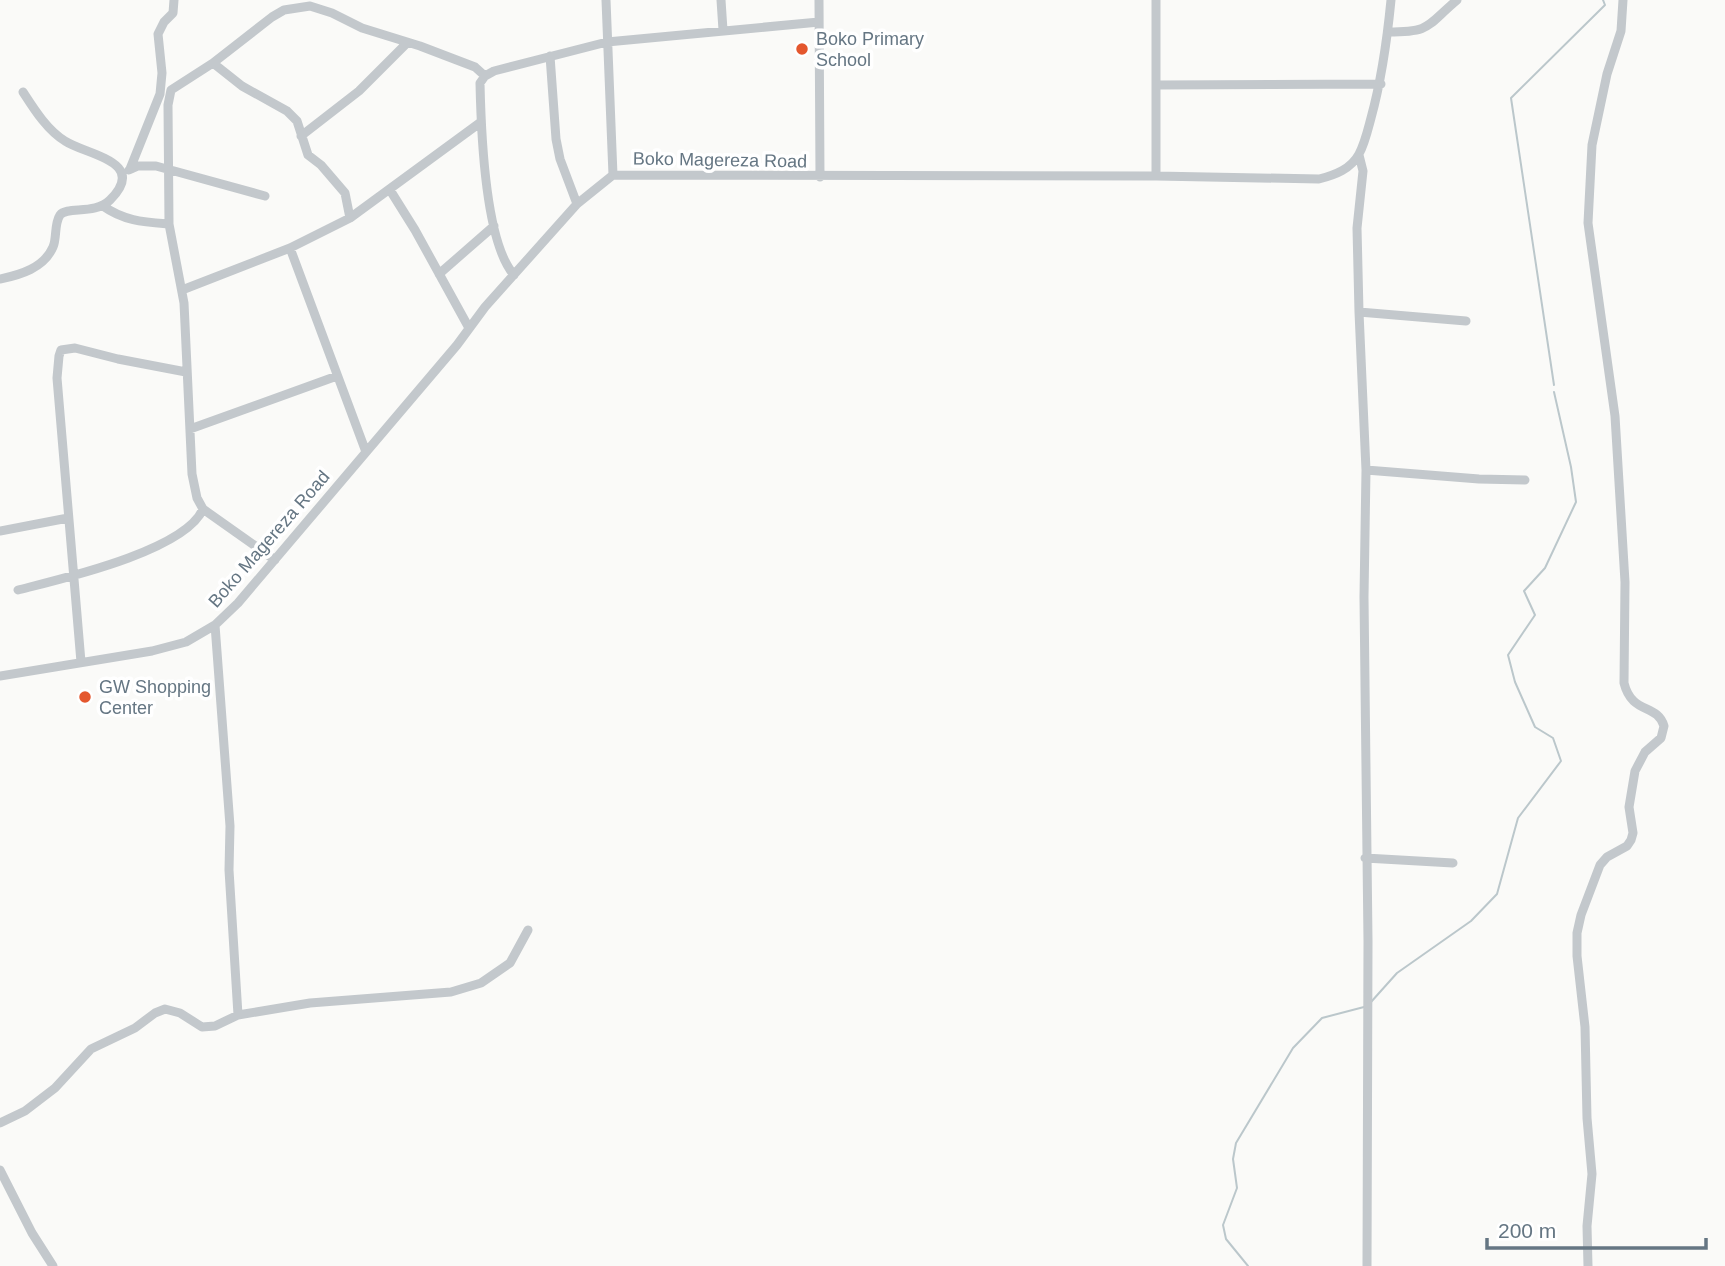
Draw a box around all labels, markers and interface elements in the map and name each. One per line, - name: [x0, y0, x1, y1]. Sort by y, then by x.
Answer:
- place label: Boko Primary School: [816, 29, 924, 70]
- marker: Boko Primary School: [794, 41, 810, 57]
- street label: Boko Magereza Road: [633, 148, 807, 172]
- street label: Boko Magereza Road: [204, 467, 334, 611]
- place label: GW Shopping Center: [99, 677, 211, 718]
- marker: GW Shopping Center: [77, 689, 93, 705]
- scale bar: [1487, 1206, 1706, 1250]
- text: 200 m: [1498, 1219, 1556, 1242]

